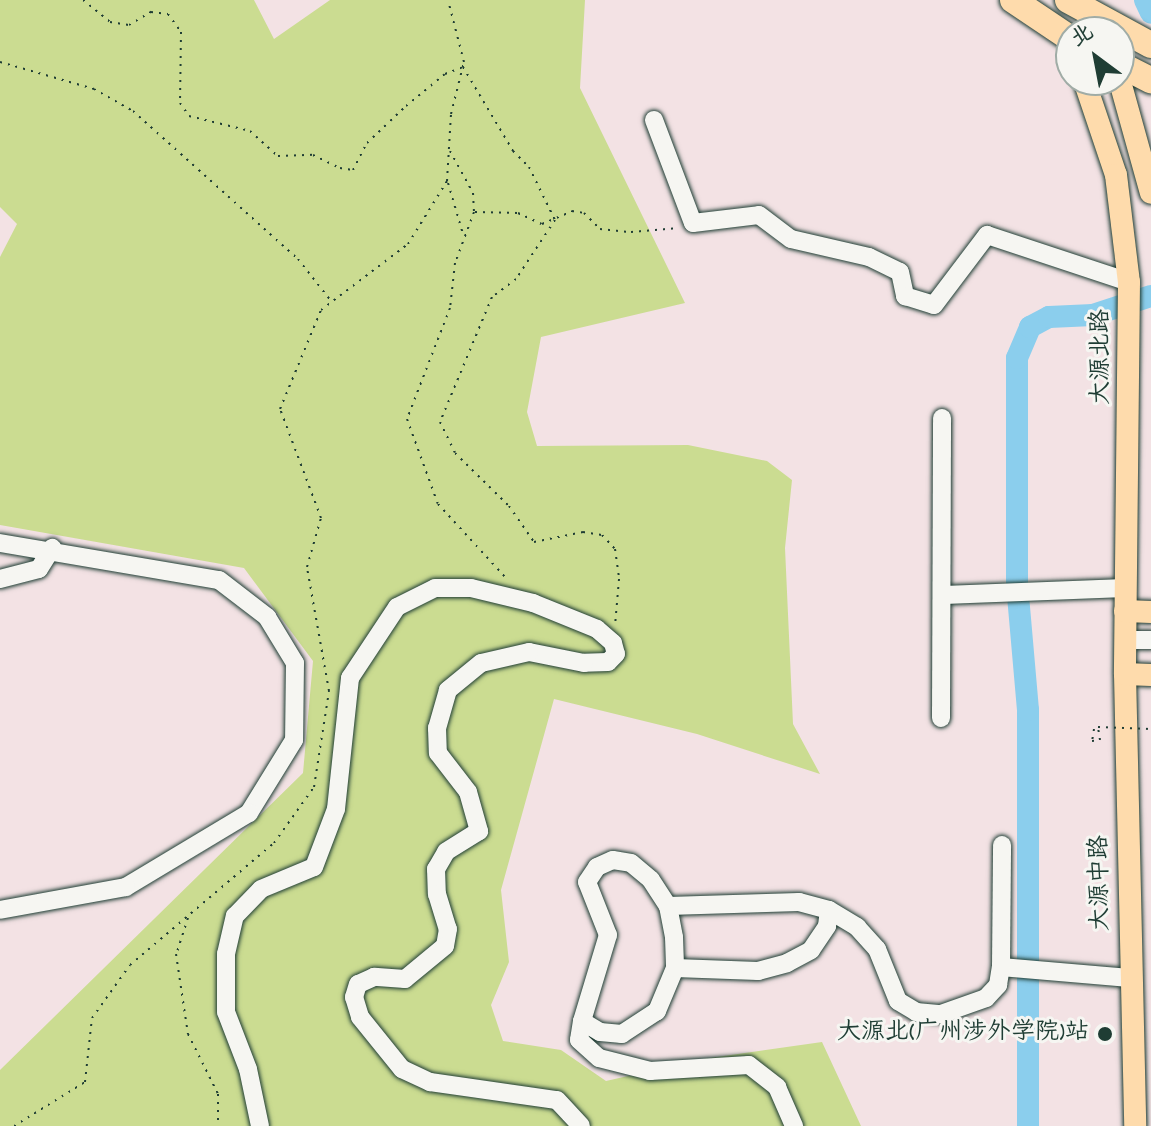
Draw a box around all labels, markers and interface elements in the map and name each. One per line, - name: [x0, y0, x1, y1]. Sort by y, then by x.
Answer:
- north arrow: [1055, 16, 1135, 96]
- text: 北: [1066, 18, 1101, 56]
- street label: 大源北路: [1089, 309, 1117, 405]
- street label: 大源中路: [1087, 835, 1117, 931]
- place label: 大源北(广州涉外学院)站: [837, 1020, 1089, 1048]
- marker: 大源北(广州涉外学院)站: [1096, 1025, 1114, 1043]

